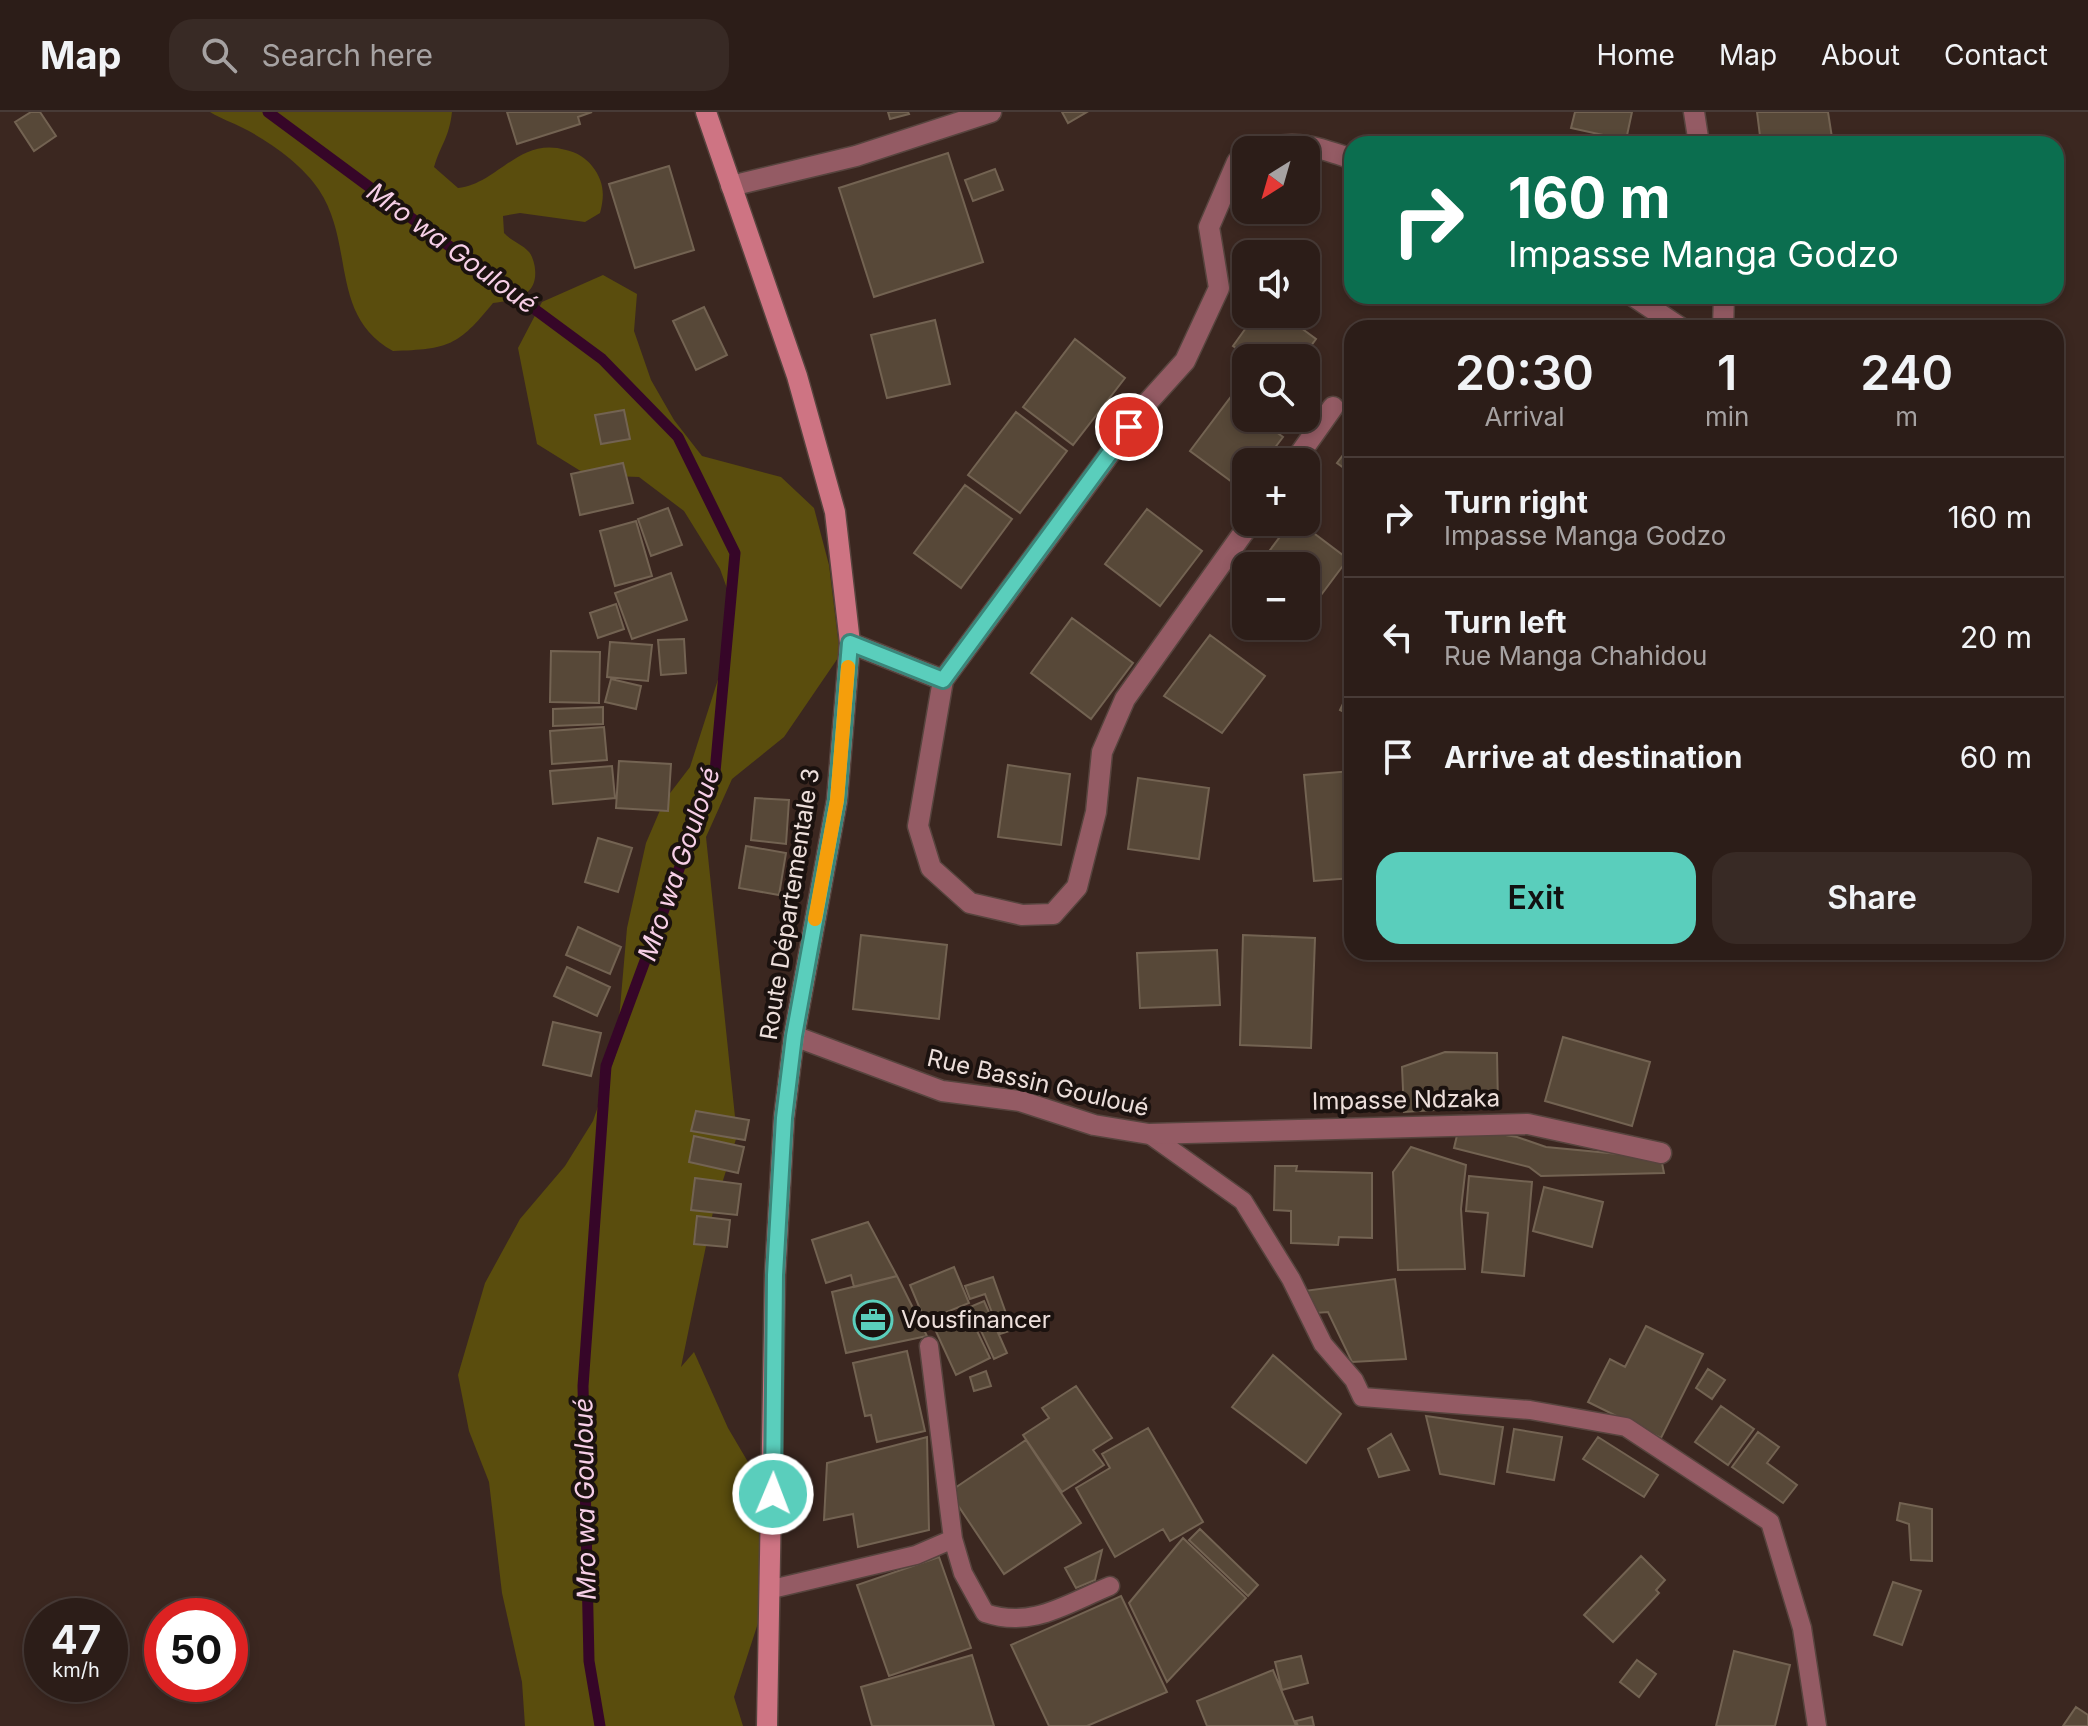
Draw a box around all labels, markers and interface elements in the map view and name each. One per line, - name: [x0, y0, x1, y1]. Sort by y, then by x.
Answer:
- search box: [169, 19, 729, 91]
- text: Map: [40, 32, 121, 78]
- icon: search: [197, 33, 241, 77]
- text: Search here: [261, 37, 433, 73]
- text: Home: [1596, 38, 1675, 72]
- text: Map: [1719, 38, 1777, 72]
- text: About: [1821, 38, 1900, 72]
- text: Contact: [1944, 38, 2048, 72]
- north arrow: [1232, 136, 1320, 224]
- map controls: [1232, 136, 1320, 640]
- text: 160 m: [1508, 164, 1671, 232]
- icon: right: [1376, 168, 1480, 272]
- water label: Mro wa Gouloué: [361, 176, 543, 320]
- text: Impasse Manga Godzo: [1508, 232, 1899, 276]
- button: sound: [1232, 240, 1320, 328]
- text: 20:30: [1455, 343, 1594, 402]
- text: 1: [1717, 343, 1737, 402]
- text: 240: [1860, 343, 1953, 402]
- button: search: [1232, 344, 1320, 432]
- pin: [1095, 393, 1163, 461]
- text: Arrival: [1484, 401, 1564, 432]
- text: min: [1705, 401, 1749, 432]
- text: m: [1895, 401, 1918, 432]
- icon: arrive: [1107, 405, 1151, 449]
- button: +: [1232, 448, 1320, 536]
- text: Turn right: [1444, 484, 1588, 520]
- icon: right: [1376, 495, 1420, 539]
- text: 160 m: [1948, 499, 2032, 535]
- text: Impasse Manga Godzo: [1444, 520, 1726, 551]
- button: −: [1232, 552, 1320, 640]
- text: Turn left: [1444, 604, 1566, 640]
- icon: left: [1376, 615, 1420, 659]
- text: 20 m: [1960, 619, 2032, 655]
- text: Rue Manga Chahidou: [1444, 640, 1707, 671]
- icon: arrive: [1376, 735, 1420, 779]
- text: Arrive at destination: [1444, 739, 1742, 775]
- text: 60 m: [1960, 739, 2032, 775]
- water label: Mro wa Gouloué: [631, 763, 726, 965]
- street label: Route Départementale 3: [754, 766, 825, 1042]
- button: Exit: [1376, 852, 1696, 944]
- button: Share: [1712, 852, 2032, 944]
- street label: Rue Bassin Gouloué: [924, 1043, 1152, 1122]
- street label: Impasse Ndzaka: [1312, 1083, 1500, 1116]
- office icon: Vousfinancer: [852, 1299, 894, 1341]
- place label: Vousfinancer: [901, 1305, 1051, 1334]
- water label: Mro wa Gouloué: [567, 1398, 602, 1601]
- position arrow: [731, 1452, 815, 1536]
- speed limit sign: 50: [144, 1598, 248, 1702]
- text: 47: [51, 1615, 101, 1664]
- text: km/h: [52, 1658, 100, 1682]

